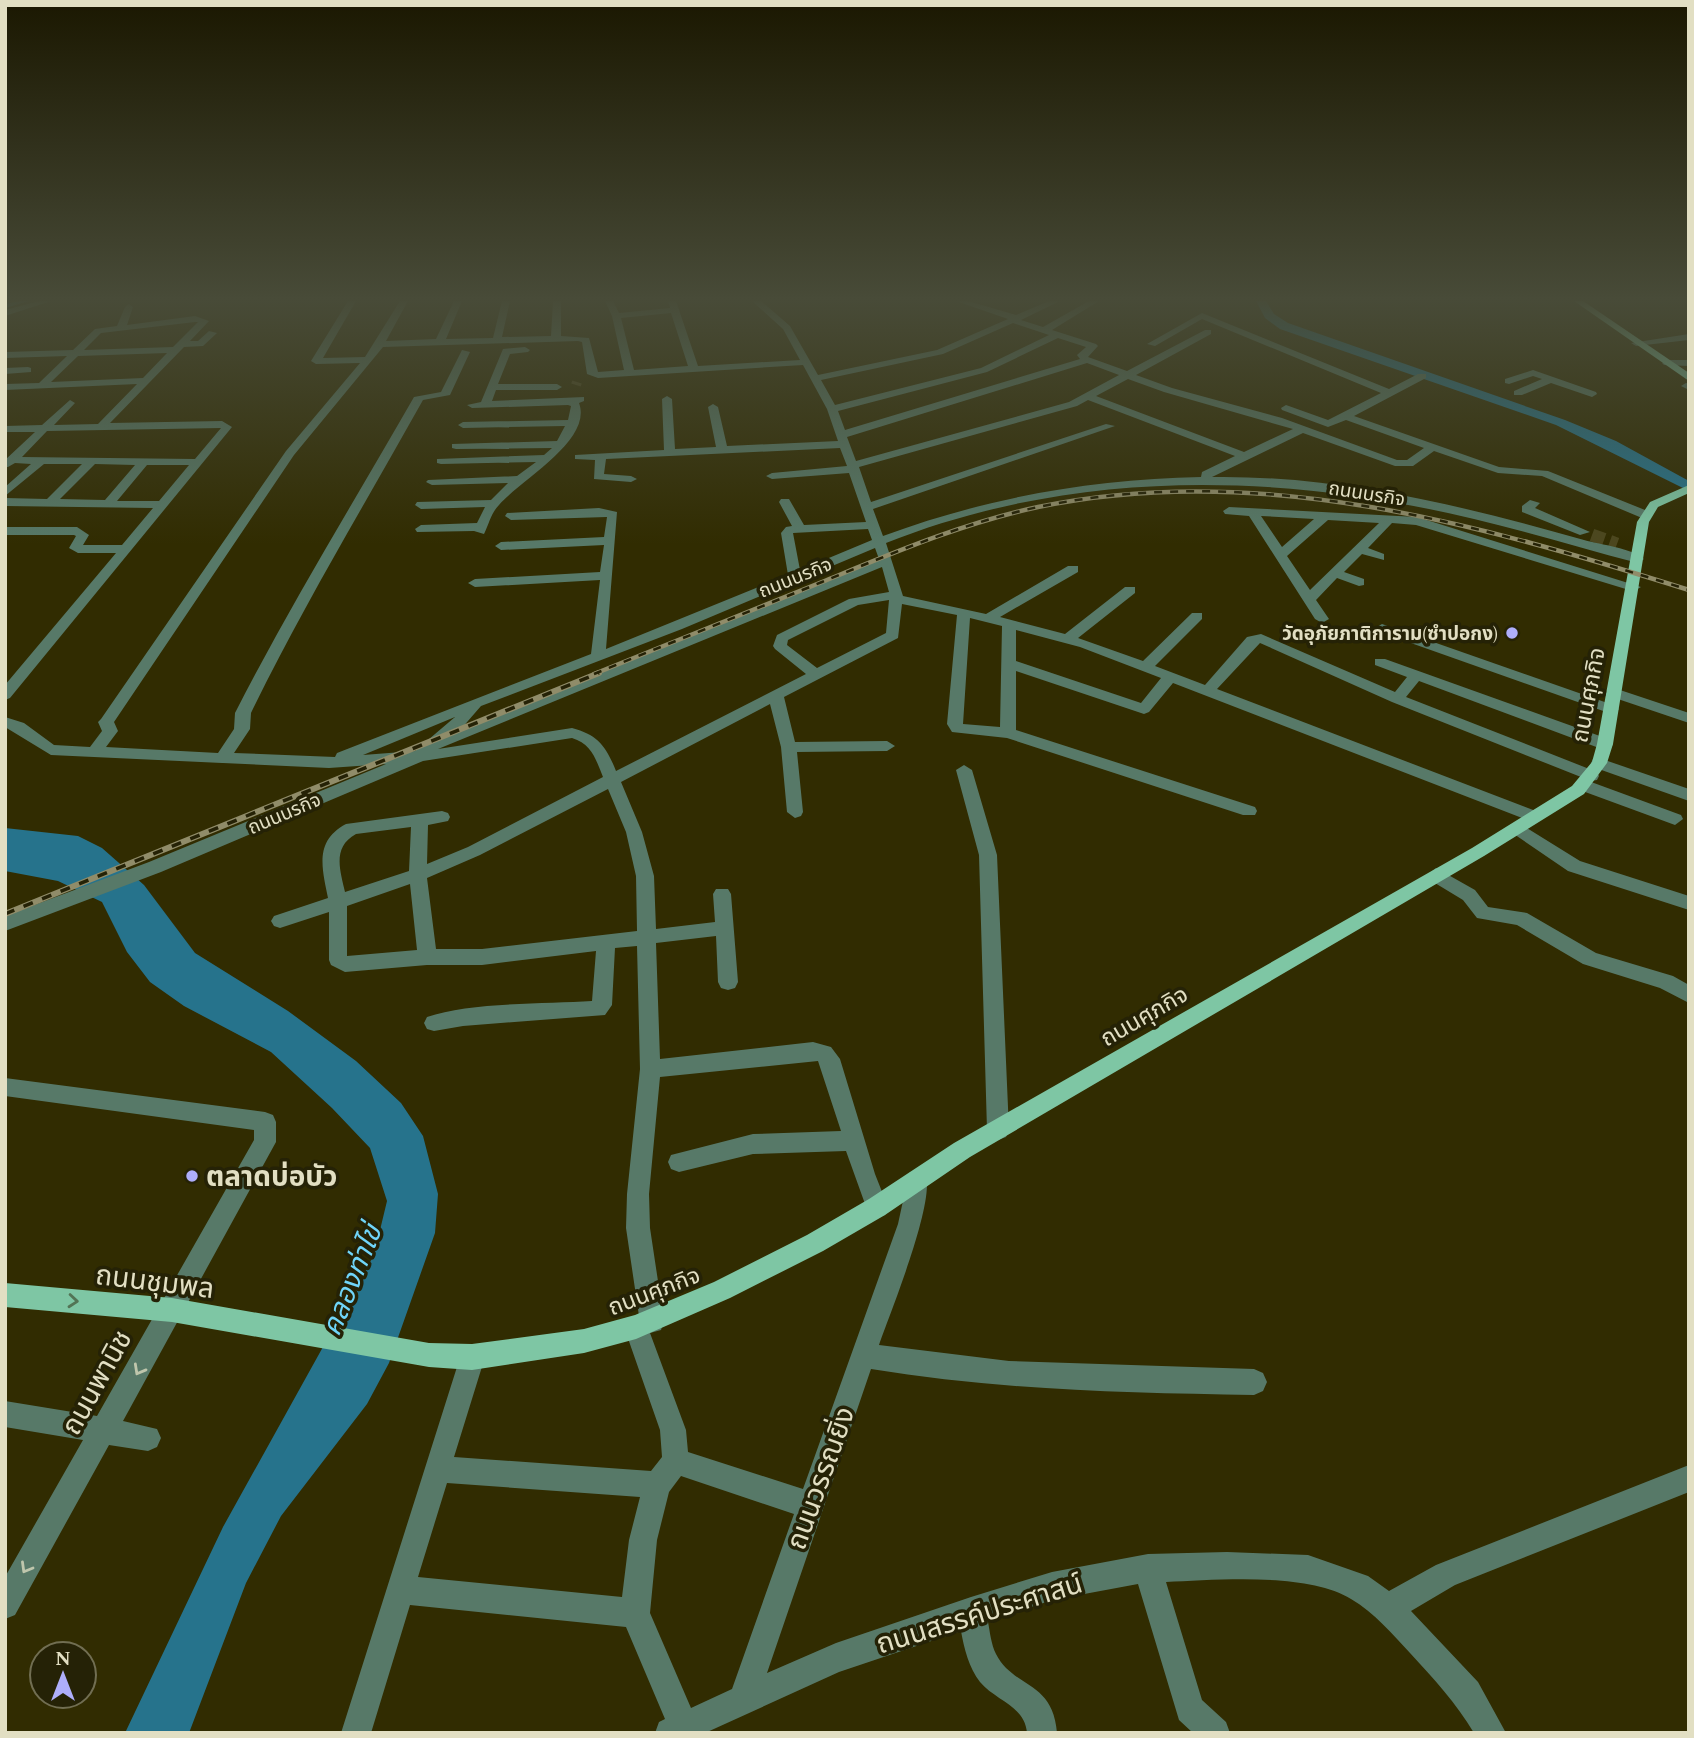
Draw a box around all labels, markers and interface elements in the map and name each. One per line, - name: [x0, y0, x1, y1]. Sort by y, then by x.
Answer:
- street label: ถนนนรกิจ: [1326, 474, 1407, 515]
- street label: ถนนนรกิจ: [754, 550, 837, 606]
- place label: วัดอุภัยภาติการาม(ซำปอกง): [1282, 620, 1498, 649]
- marker: วัดอุภัยภาติการาม(ซำปอกง): [1504, 625, 1520, 641]
- street label: ถนนศุภกิจ: [1563, 645, 1616, 746]
- street label: ถนนนรกิจ: [243, 786, 326, 843]
- street label: ถนนศุภกิจ: [1094, 978, 1195, 1057]
- place label: ตลาดบ่อบัว: [206, 1156, 338, 1199]
- marker: ตลาดบ่อบัว: [184, 1168, 200, 1184]
- water label: คลองท่าไข่: [311, 1215, 396, 1342]
- street label: ถนนชุมพล: [93, 1254, 217, 1311]
- street label: ถนนศุภกิจ: [603, 1259, 706, 1326]
- one-way arrow: [67, 1294, 79, 1309]
- street label: ถนนพานิช: [51, 1322, 144, 1443]
- one-way arrow: [134, 1363, 147, 1375]
- street label: ถนนวรรณยิ่ง: [776, 1401, 867, 1556]
- one-way arrow: [22, 1560, 35, 1573]
- street label: ถนนสรรค์ประศาสน์: [871, 1563, 1088, 1666]
- north arrow: [28, 1640, 98, 1710]
- text: N: [55, 1645, 71, 1674]

